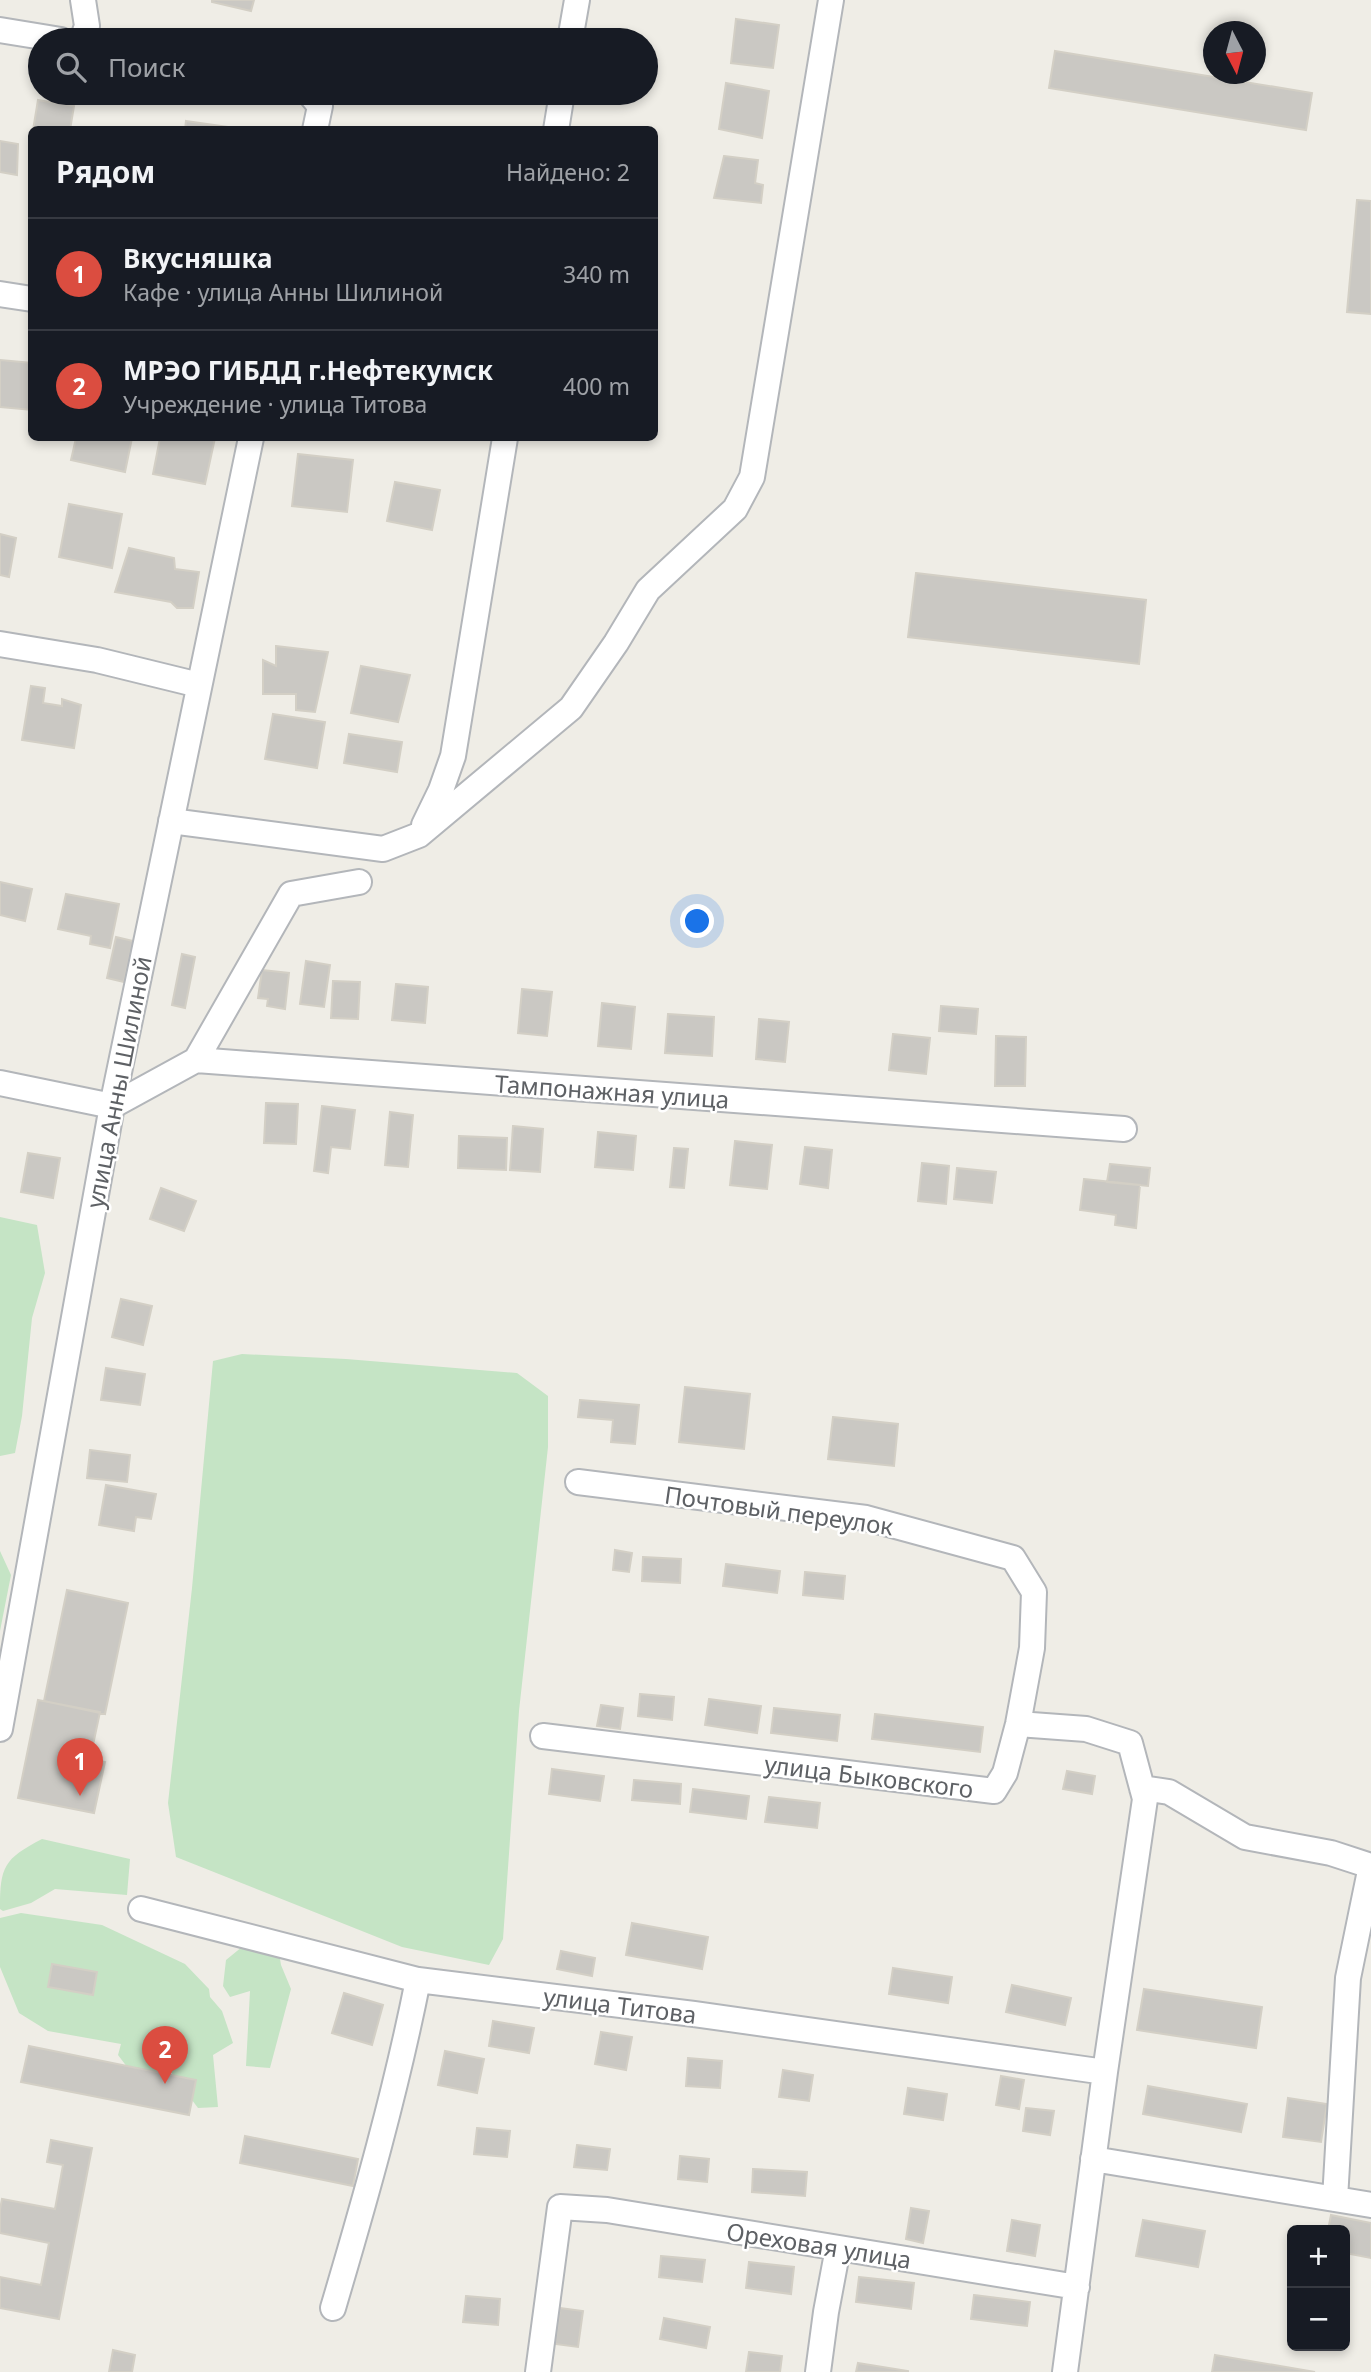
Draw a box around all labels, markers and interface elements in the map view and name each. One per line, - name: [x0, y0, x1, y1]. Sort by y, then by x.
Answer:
- north arrow: [1203, 21, 1266, 84]
- search box: [28, 28, 658, 105]
- icon: search: [52, 48, 90, 86]
- text: Поиск: [108, 49, 185, 85]
- text: Рядом: [56, 151, 155, 192]
- text: Найдено: 2: [506, 156, 630, 188]
- text: Вкусняшка: [123, 240, 272, 276]
- text: 1: [72, 258, 86, 290]
- text: 340 m: [563, 258, 630, 290]
- text: Кафе · улица Анны Шилиной: [123, 276, 443, 308]
- text: МРЭО ГИБДД г.Нефтекумск: [123, 352, 493, 388]
- text: 2: [72, 370, 86, 402]
- text: 400 m: [563, 370, 630, 402]
- text: Учреждение · улица Титова: [123, 388, 427, 420]
- your location: [680, 904, 714, 938]
- street label: улица Анны Шилиной: [77, 953, 159, 1211]
- street label: Тампонажная улица: [494, 1066, 730, 1116]
- street label: Почтовый переулок: [662, 1478, 896, 1542]
- pin: 1: [57, 1738, 103, 1796]
- street label: улица Быковского: [763, 1747, 975, 1805]
- street label: улица Титова: [542, 1979, 698, 2031]
- pin: 2: [142, 2026, 188, 2084]
- street label: Ореховая улица: [724, 2214, 914, 2276]
- map controls: [1287, 2225, 1350, 2351]
- button: +: [1287, 2225, 1350, 2288]
- button: −: [1287, 2288, 1350, 2351]

